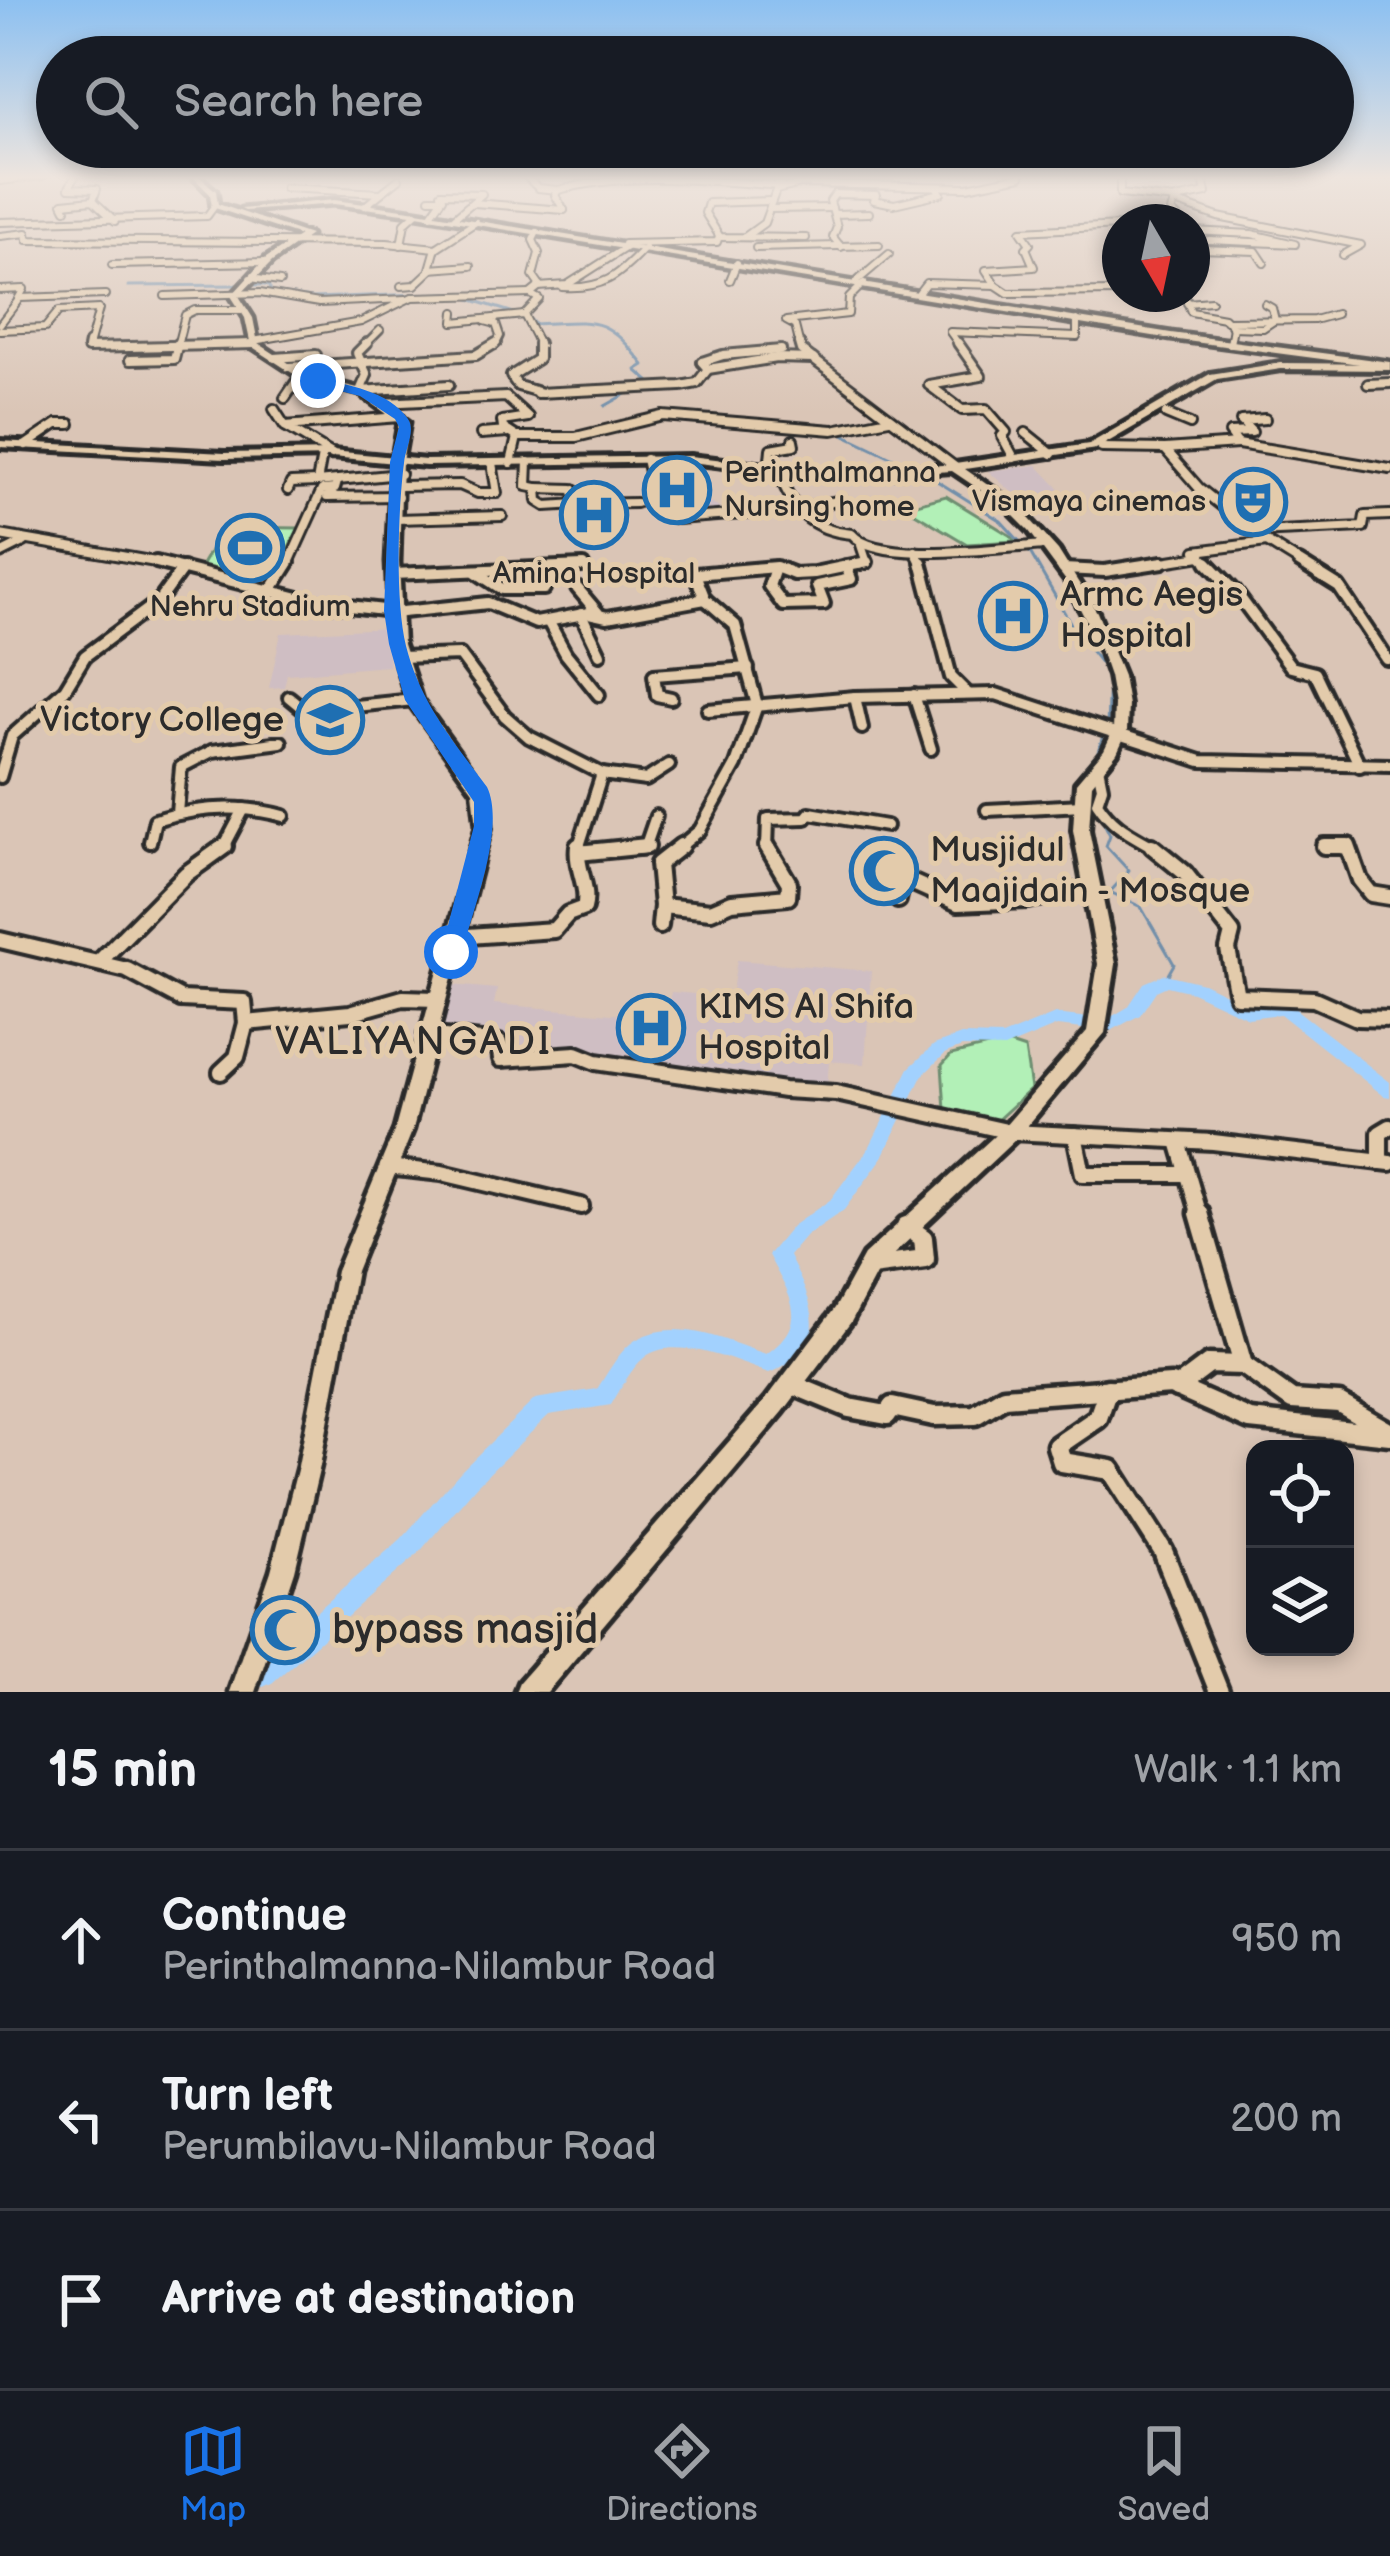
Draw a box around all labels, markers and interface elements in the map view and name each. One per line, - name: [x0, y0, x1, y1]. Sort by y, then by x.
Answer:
- search box: [36, 36, 1354, 168]
- icon: search: [78, 69, 144, 135]
- text: Search here: [174, 75, 423, 130]
- north arrow: [1102, 204, 1210, 312]
- route end: [291, 354, 345, 408]
- hospital icon: Perinthalmanna Nursing home: [642, 455, 712, 525]
- place label: Perinthalmanna Nursing home: [724, 455, 936, 525]
- theatre icon: Vismaya cinemas: [1218, 467, 1288, 537]
- hospital icon: Amina Hospital: [559, 480, 629, 550]
- place label: Vismaya cinemas: [972, 484, 1206, 520]
- sports icon: Nehru Stadium: [215, 513, 285, 583]
- place label: Amina Hospital: [493, 556, 695, 592]
- place label: Armc Aegis Hospital: [1060, 574, 1243, 658]
- hospital icon: Armc Aegis Hospital: [978, 581, 1048, 651]
- place label: Nehru Stadium: [149, 589, 351, 625]
- school or university icon: Victory College: [295, 685, 365, 755]
- place label: Victory College: [40, 699, 284, 742]
- place label: Musjidul Maajidain - Mosque: [930, 829, 1250, 913]
- mosque icon: Musjidul Maajidain - Mosque: [849, 836, 919, 906]
- route start: [424, 925, 478, 979]
- place label: KIMS Al Shifa Hospital: [698, 986, 914, 1070]
- hospital icon: KIMS Al Shifa Hospital: [616, 993, 686, 1063]
- district label: VALIYANGADI: [275, 1019, 553, 1066]
- map controls: [1246, 1440, 1354, 1656]
- button: locate: [1246, 1440, 1354, 1548]
- button: layers: [1246, 1548, 1354, 1656]
- mosque icon: bypass masjid: [250, 1595, 320, 1665]
- place label: bypass masjid: [332, 1605, 598, 1656]
- text: 15 min: [48, 1740, 197, 1801]
- text: Walk · 1.1 km: [1134, 1747, 1342, 1794]
- text: Continue: [162, 1889, 347, 1944]
- icon: ahead: [48, 1907, 114, 1973]
- text: 950 m: [1231, 1916, 1342, 1963]
- text: Perinthalmanna-Nilambur Road: [162, 1944, 716, 1991]
- text: Turn left: [162, 2069, 333, 2124]
- icon: left: [48, 2087, 114, 2153]
- text: 200 m: [1230, 2096, 1342, 2143]
- text: Perumbilavu-Nilambur Road: [162, 2124, 657, 2171]
- icon: arrive: [48, 2267, 114, 2333]
- text: Arrive at destination: [162, 2272, 575, 2327]
- tab: Map: [180, 2418, 246, 2530]
- tab: Directions: [606, 2418, 758, 2530]
- tab: Saved: [1117, 2418, 1210, 2530]

